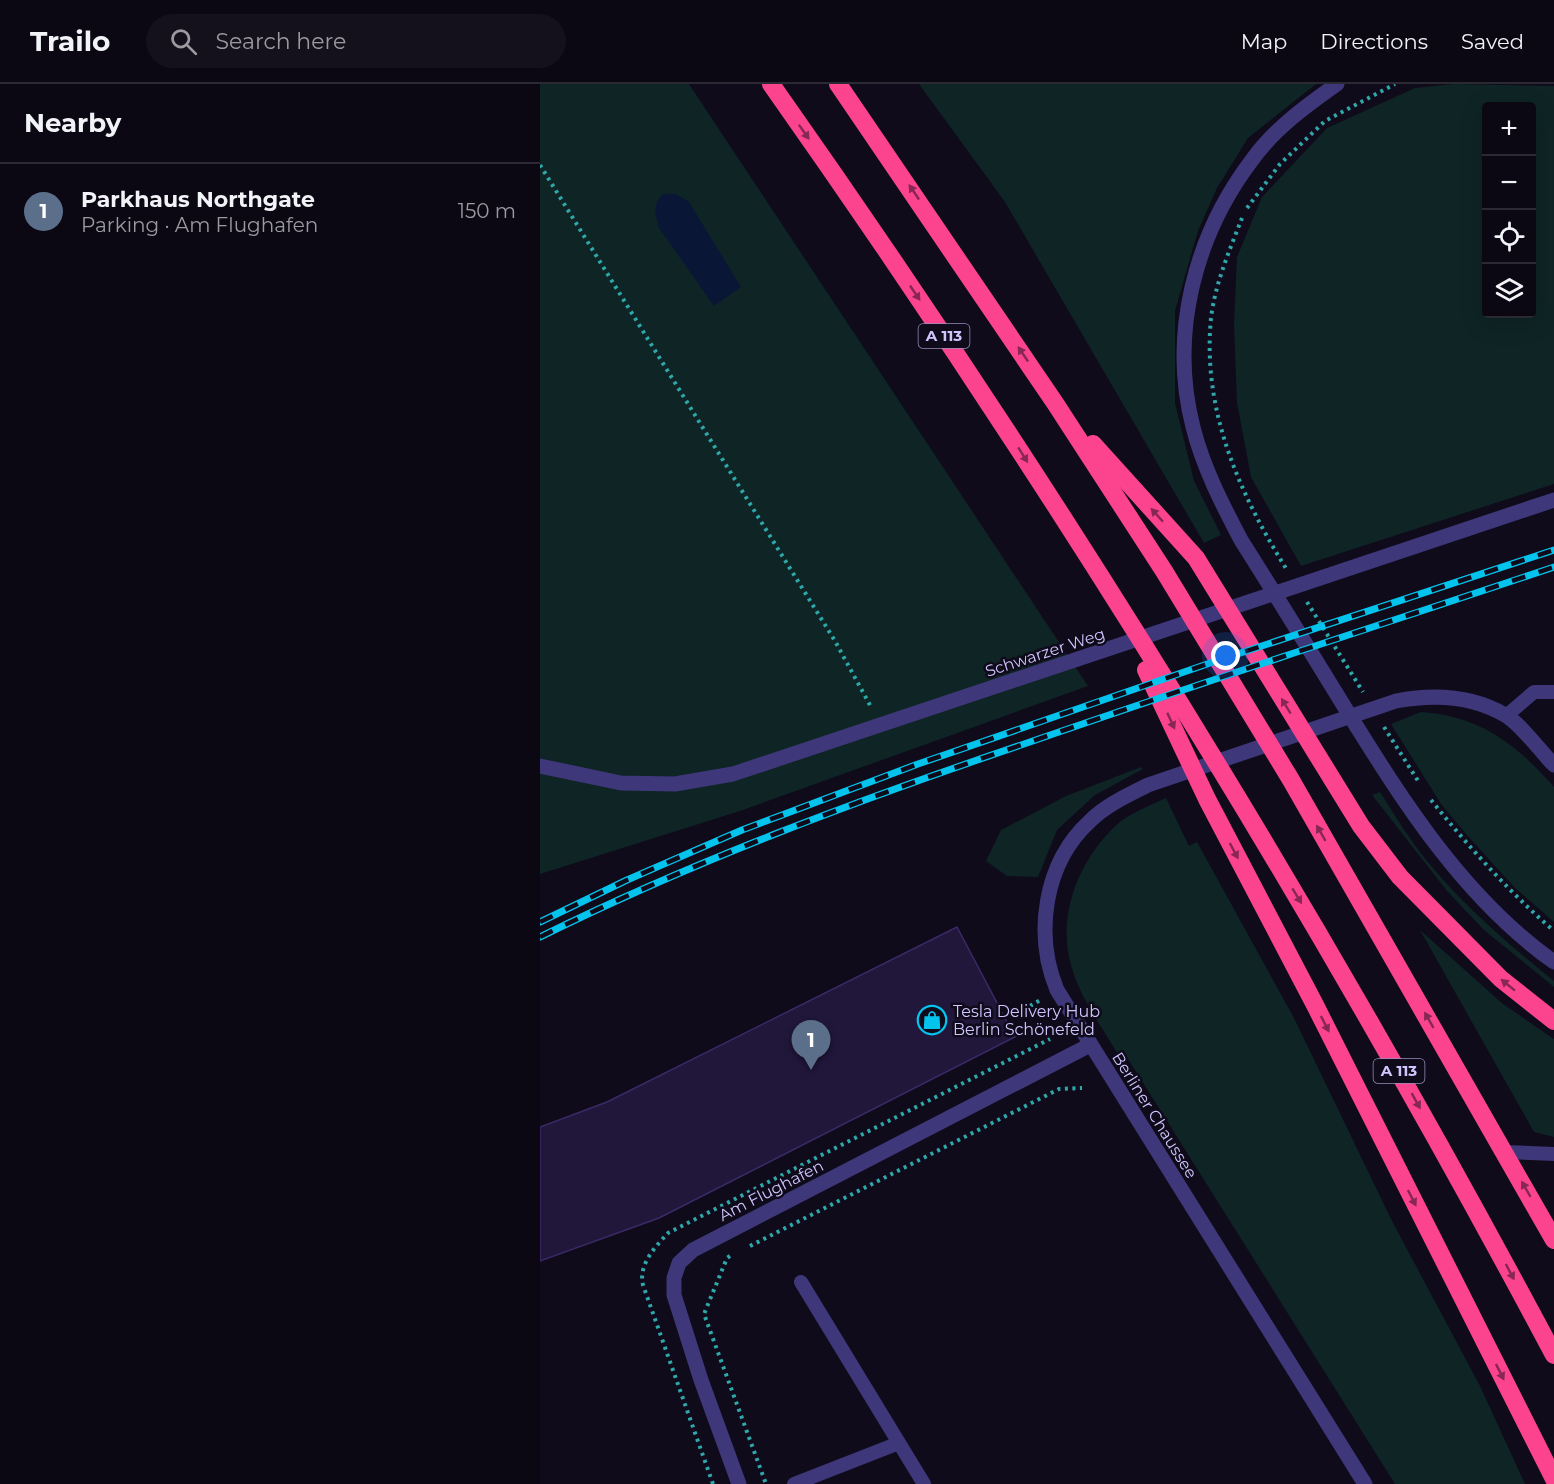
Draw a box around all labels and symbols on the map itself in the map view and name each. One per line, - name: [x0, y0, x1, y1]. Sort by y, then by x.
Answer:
- one-way arrow: [798, 123, 810, 139]
- one-way arrow: [908, 184, 919, 201]
- one-way arrow: [909, 284, 921, 300]
- road number: A 113: [918, 324, 970, 348]
- one-way arrow: [1017, 346, 1028, 362]
- one-way arrow: [1017, 447, 1028, 463]
- one-way arrow: [1151, 508, 1164, 523]
- street label: Schwarzer Weg: [983, 624, 1107, 681]
- your location: [1211, 641, 1240, 670]
- one-way arrow: [1281, 698, 1292, 714]
- one-way arrow: [1166, 713, 1175, 730]
- one-way arrow: [1316, 825, 1327, 841]
- one-way arrow: [1229, 842, 1239, 859]
- one-way arrow: [1292, 888, 1303, 904]
- one-way arrow: [1501, 979, 1516, 991]
- place label: Tesla Delivery Hub Berlin Schönefeld: [953, 1002, 1100, 1039]
- shop icon: Tesla Delivery Hub Berlin Schönefeld: [916, 1004, 948, 1036]
- one-way arrow: [1424, 1011, 1434, 1028]
- one-way arrow: [1320, 1015, 1329, 1032]
- pin: 1: [792, 1020, 830, 1070]
- street label: Berliner Chaussee: [1108, 1049, 1201, 1182]
- road number: A 113: [1374, 1059, 1424, 1083]
- one-way arrow: [1411, 1093, 1421, 1110]
- street label: Am Flughafen: [716, 1156, 827, 1225]
- one-way arrow: [1521, 1180, 1531, 1197]
- one-way arrow: [1408, 1189, 1417, 1206]
- one-way arrow: [1505, 1264, 1515, 1281]
- one-way arrow: [1495, 1363, 1505, 1380]

